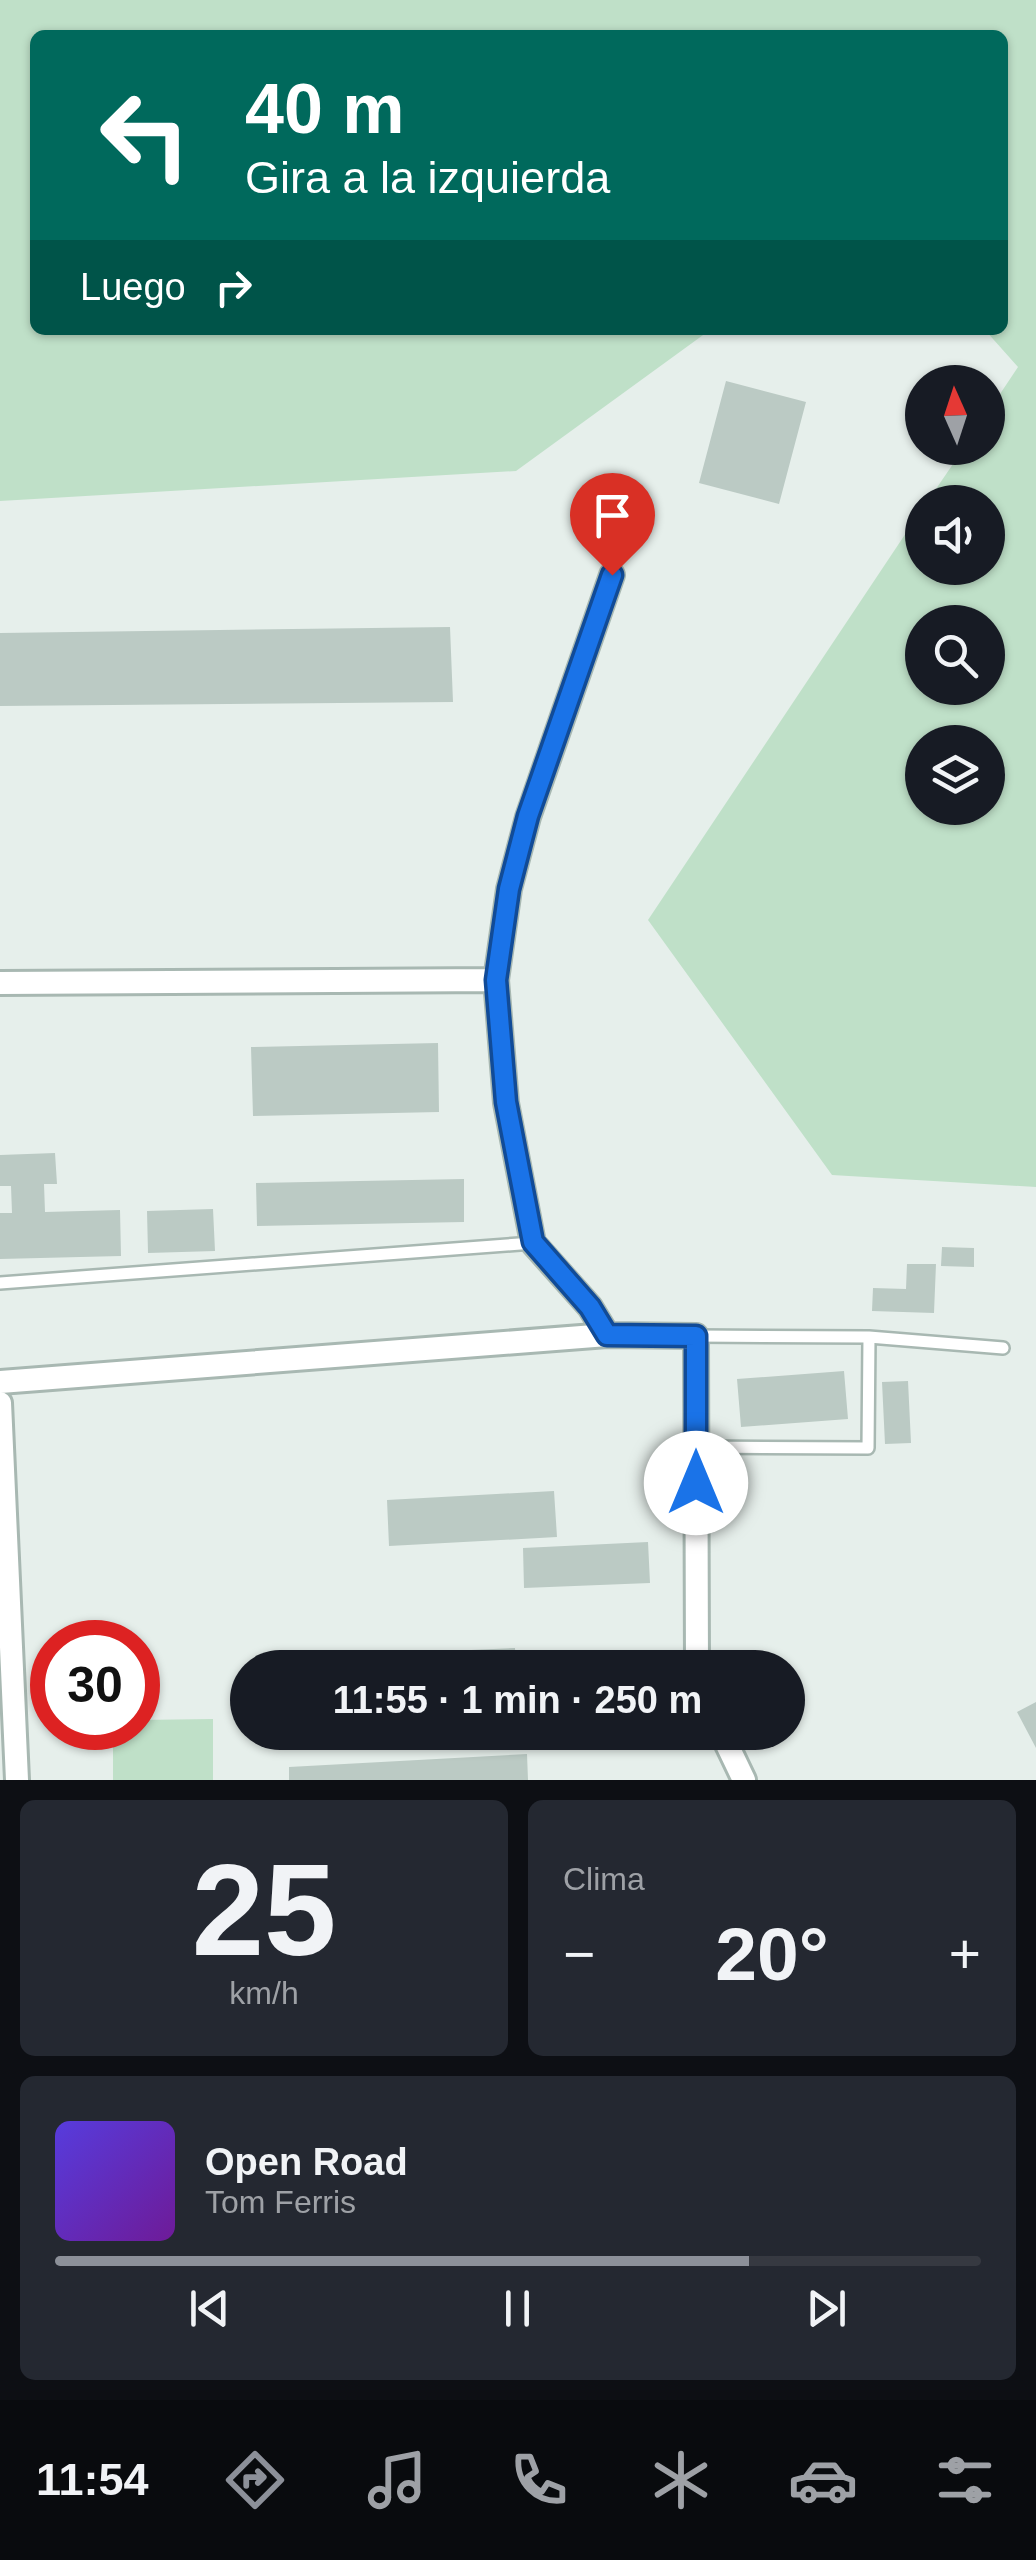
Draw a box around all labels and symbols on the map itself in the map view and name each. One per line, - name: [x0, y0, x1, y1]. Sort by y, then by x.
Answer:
- north arrow: [905, 365, 1005, 465]
- pin: [570, 473, 655, 576]
- position arrow: [644, 1431, 748, 1535]
- speed limit sign: 30: [30, 1620, 160, 1750]

